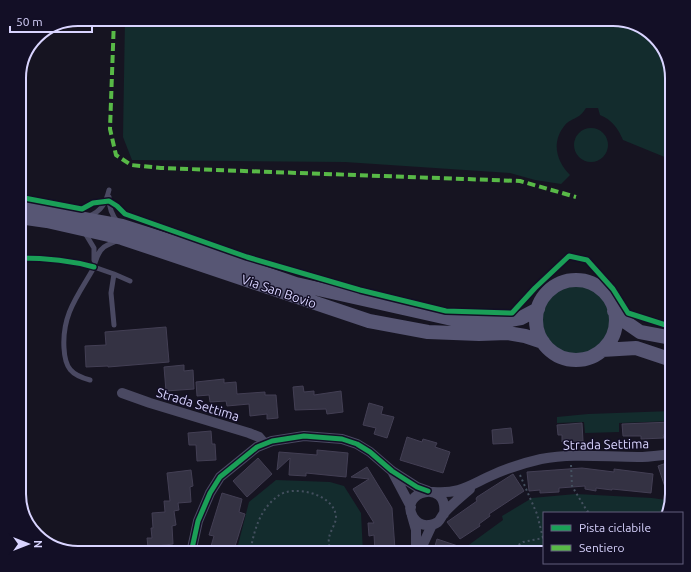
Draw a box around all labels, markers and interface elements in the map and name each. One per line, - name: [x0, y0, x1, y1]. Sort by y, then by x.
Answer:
- scale bar: [10, 8, 92, 34]
- text: 50 m: [16, 15, 43, 28]
- street label: Via San Bovio: [240, 272, 318, 310]
- street label: Strada Settima: [155, 385, 241, 423]
- street label: Strada Settima: [563, 436, 649, 452]
- legend: [543, 512, 683, 564]
- text: Pista ciclabile: [579, 521, 651, 534]
- north arrow: [8, 524, 48, 564]
- text: N: [32, 540, 44, 548]
- text: Sentiero: [579, 541, 625, 554]

